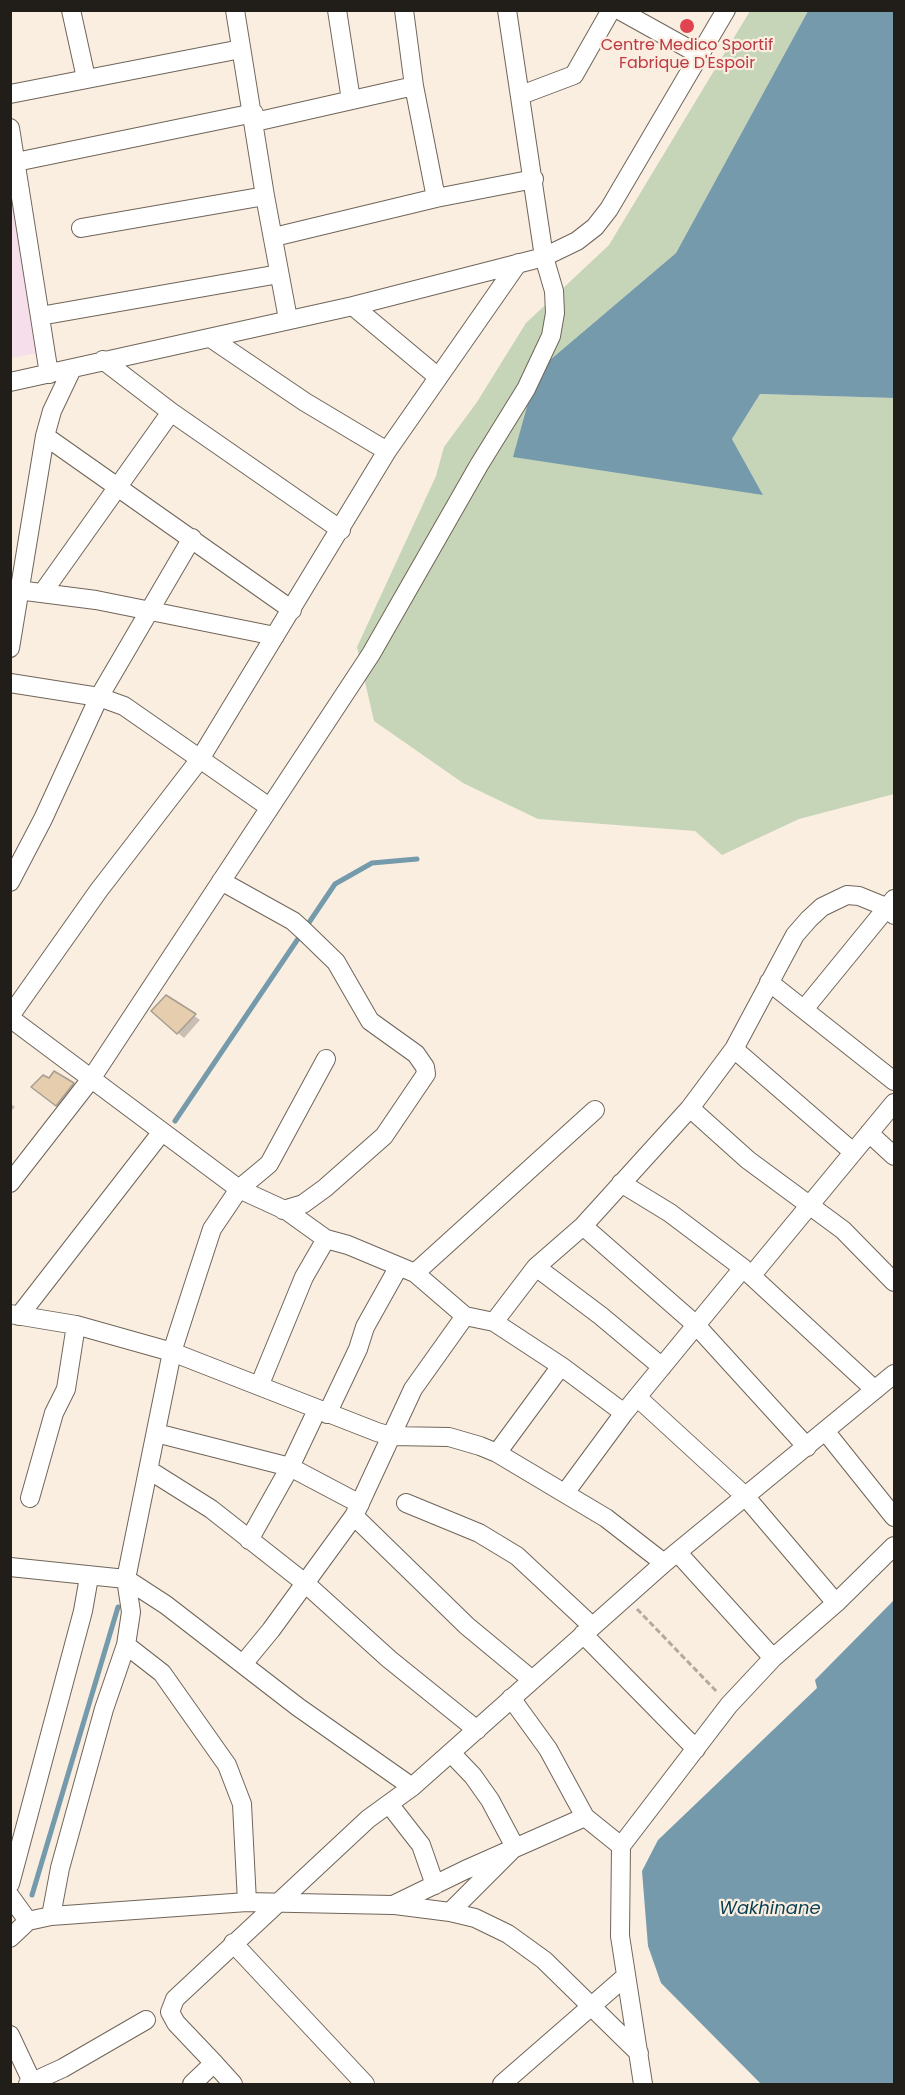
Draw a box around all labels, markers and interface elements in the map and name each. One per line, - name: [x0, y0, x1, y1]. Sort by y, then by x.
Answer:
- marker: Centre Medico Sportif Fabrique D'Espoir: [678, 17, 696, 35]
- place label: Centre Medico Sportif Fabrique D'Espoir: [601, 36, 773, 74]
- water label: Wakhinane: [719, 1898, 821, 1920]

